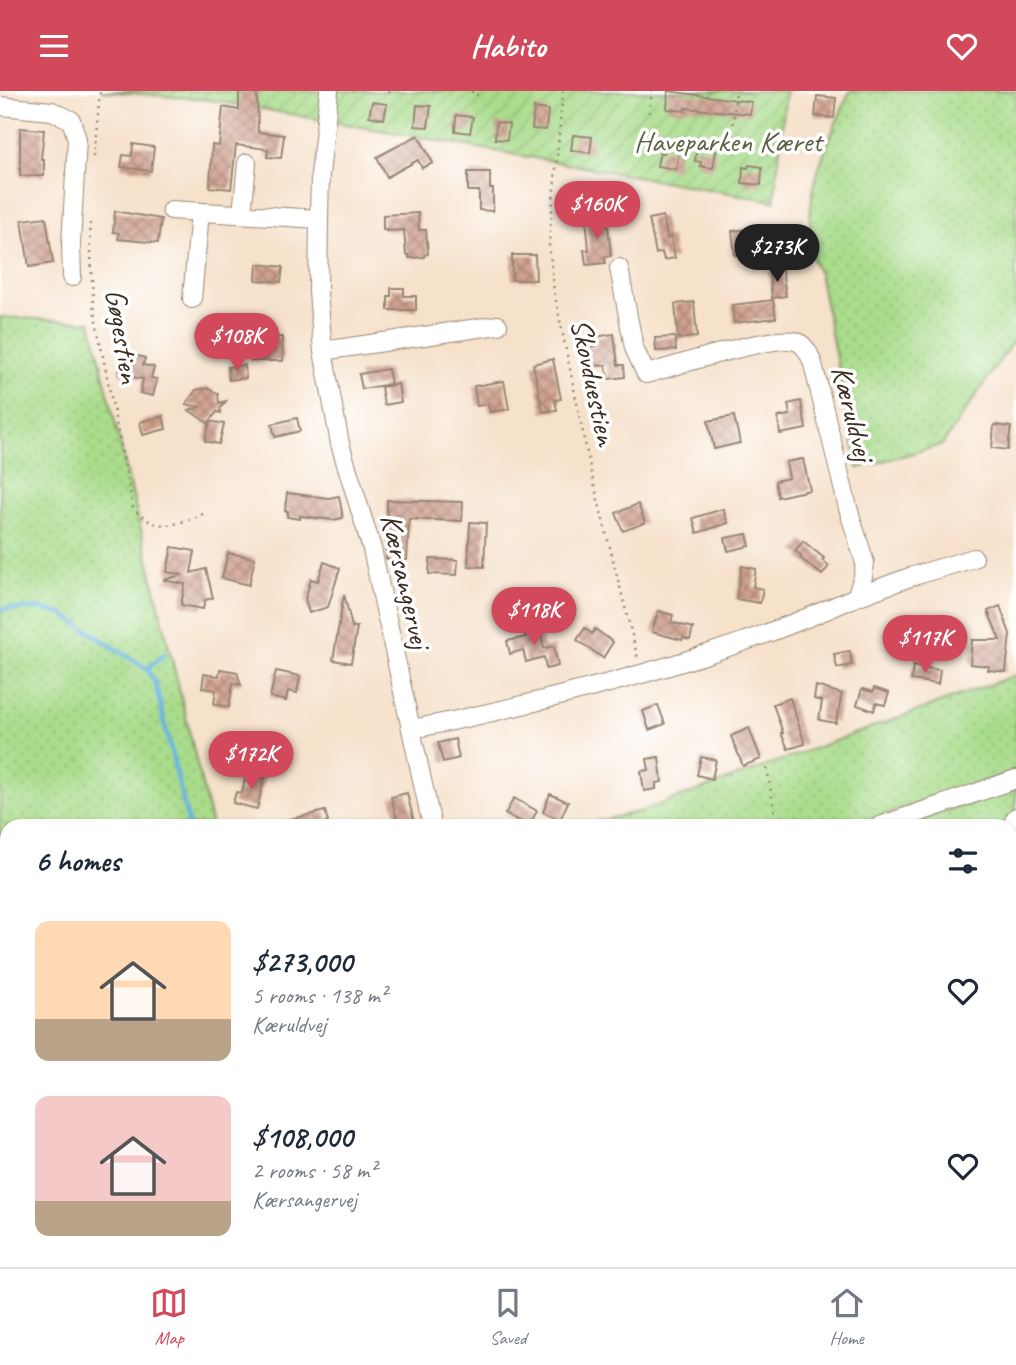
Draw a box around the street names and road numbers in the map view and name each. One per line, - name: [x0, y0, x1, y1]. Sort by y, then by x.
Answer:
- street label: Gøgestien: [97, 286, 149, 387]
- street label: Skovduestien: [562, 315, 626, 450]
- street label: Kæruldvej: [823, 361, 884, 468]
- street label: Kærsangervej: [372, 510, 441, 655]

